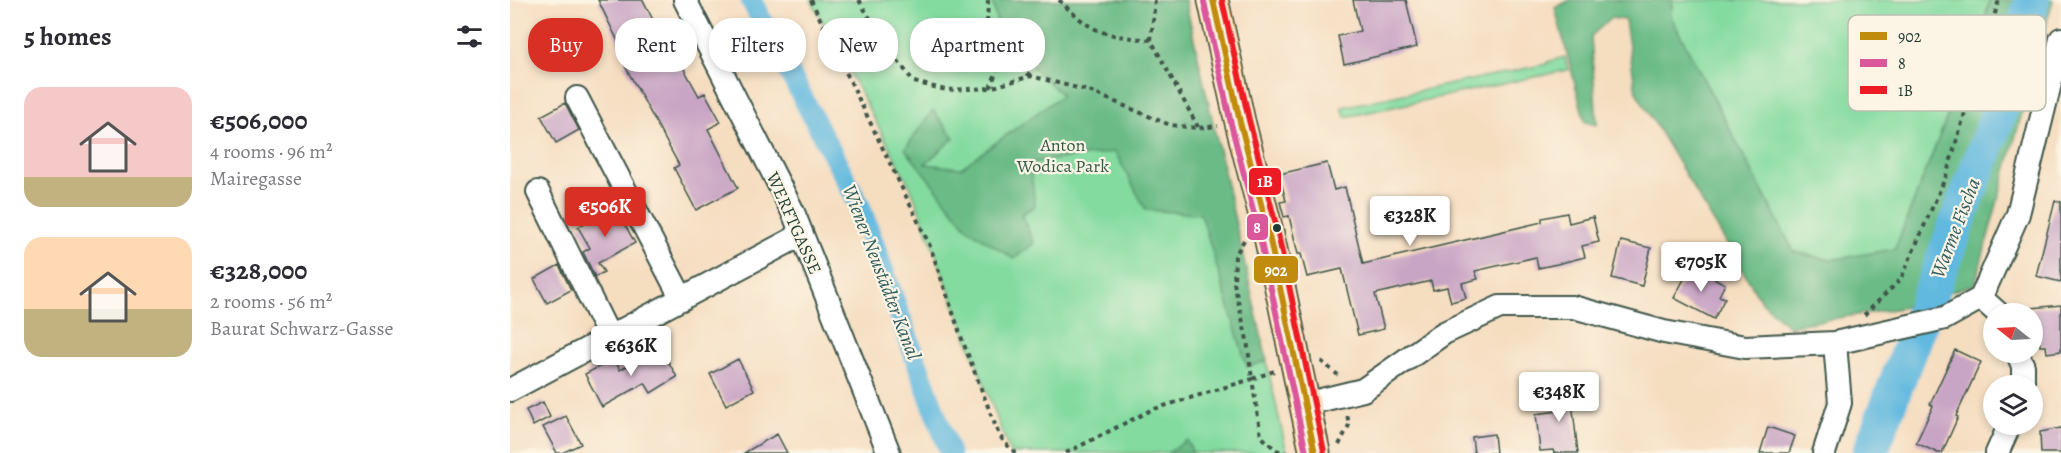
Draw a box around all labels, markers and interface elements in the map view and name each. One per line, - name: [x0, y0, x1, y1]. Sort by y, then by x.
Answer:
- legend: [1848, 15, 2046, 111]
- chip: Buy: [528, 18, 603, 72]
- chip: Rent: [615, 18, 697, 72]
- chip: Filters: [709, 18, 806, 72]
- chip: New: [818, 18, 898, 72]
- chip: Apartment: [910, 18, 1045, 72]
- text: 5 homes: [24, 19, 112, 54]
- icon: filters: [453, 20, 486, 53]
- text: 902: [1898, 26, 1922, 48]
- text: 8: [1898, 53, 1906, 75]
- text: 1B: [1898, 80, 1913, 102]
- text: €506,000: [210, 103, 307, 138]
- icon: home: [72, 111, 144, 183]
- park label: Anton Wodica Park: [1016, 133, 1109, 178]
- text: 4 rooms · 96 m²: [210, 138, 332, 165]
- text: Mairegasse: [210, 165, 302, 192]
- street label: WERFTGASSE: [760, 167, 827, 278]
- line badge: 1B: [1248, 167, 1282, 196]
- text: 1B: [1257, 171, 1273, 193]
- water label: Warme Fischa: [1924, 174, 1987, 282]
- water label: Wiener Neustädter Kanal: [836, 181, 927, 364]
- pin: €506K: [563, 187, 647, 238]
- text: €506K: [579, 193, 631, 220]
- pin: €328K: [1368, 196, 1452, 247]
- text: €328K: [1384, 202, 1436, 229]
- line badge: 8: [1246, 213, 1269, 241]
- text: 8: [1253, 217, 1261, 239]
- unlabelled marker: [1271, 222, 1283, 234]
- pin: €705K: [1659, 242, 1743, 293]
- text: €705K: [1675, 248, 1727, 275]
- text: €328,000: [210, 253, 307, 288]
- line badge: 902: [1253, 255, 1299, 284]
- text: 902: [1264, 260, 1288, 282]
- icon: home: [72, 261, 144, 333]
- text: 2 rooms · 56 m²: [210, 288, 332, 315]
- north arrow: [1983, 303, 2043, 363]
- map controls: [1983, 303, 2043, 435]
- text: Baurat Schwarz-Gasse: [210, 315, 393, 342]
- pin: €636K: [589, 326, 673, 377]
- text: €636K: [605, 332, 657, 359]
- pin: €348K: [1517, 372, 1601, 423]
- button: layers: [1983, 375, 2043, 435]
- text: €348K: [1533, 378, 1585, 405]

